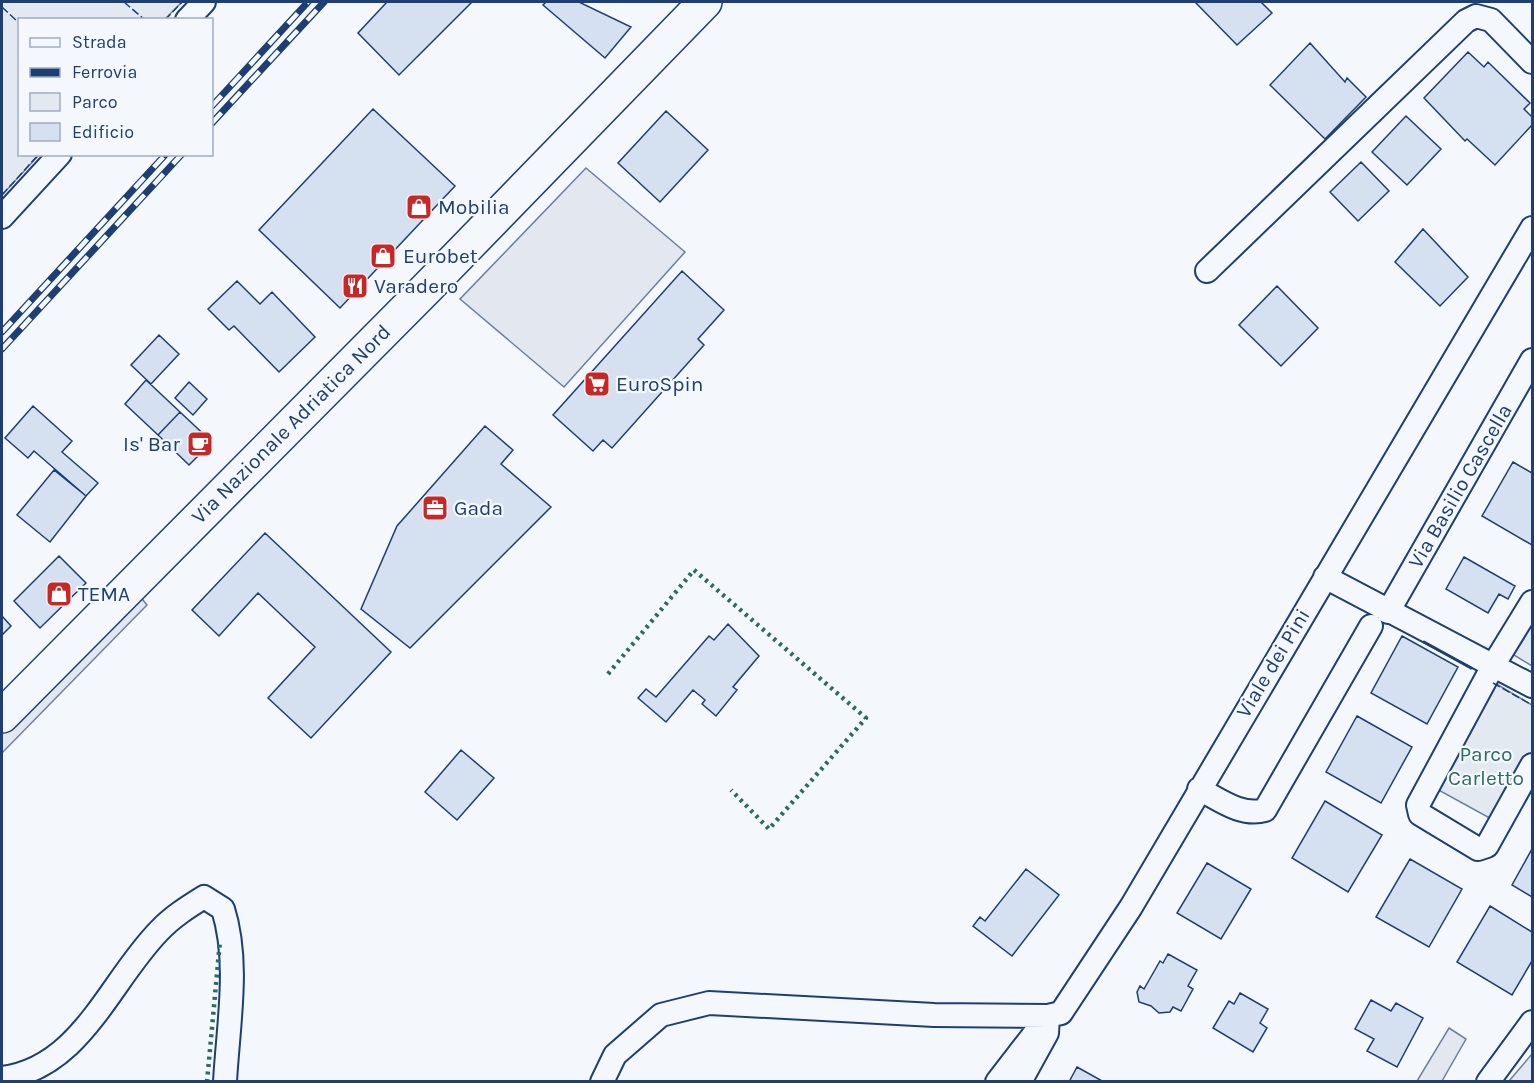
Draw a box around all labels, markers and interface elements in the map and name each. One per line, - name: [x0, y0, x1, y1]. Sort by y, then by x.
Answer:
- legend: [18, 18, 213, 156]
- text: Strada: [72, 31, 127, 53]
- text: Ferrovia: [72, 61, 137, 83]
- text: Parco: [72, 91, 118, 113]
- text: Edificio: [72, 121, 134, 143]
- shop icon: Mobilia: [404, 192, 434, 222]
- place label: Mobilia: [438, 195, 510, 219]
- shop icon: Eurobet: [368, 241, 398, 271]
- place label: Eurobet: [403, 244, 478, 268]
- restaurant icon: Varadero: [340, 271, 370, 301]
- place label: Varadero: [374, 274, 458, 298]
- street label: Via Nazionale Adriatica Nord: [187, 320, 395, 528]
- supermarket icon: EuroSpin: [582, 369, 612, 399]
- place label: EuroSpin: [616, 372, 704, 396]
- street label: Via Basilio Cascella: [1403, 400, 1517, 572]
- cafe icon: Is' Bar: [185, 429, 215, 459]
- place label: Is' Bar: [123, 432, 180, 456]
- office icon: Gada: [420, 493, 450, 523]
- place label: Gada: [454, 496, 503, 520]
- shop icon: TEMA: [44, 579, 74, 609]
- place label: TEMA: [78, 582, 130, 606]
- street label: Viale dei Pini: [1231, 604, 1315, 722]
- park label: Parco Carletto: [1448, 742, 1524, 790]

